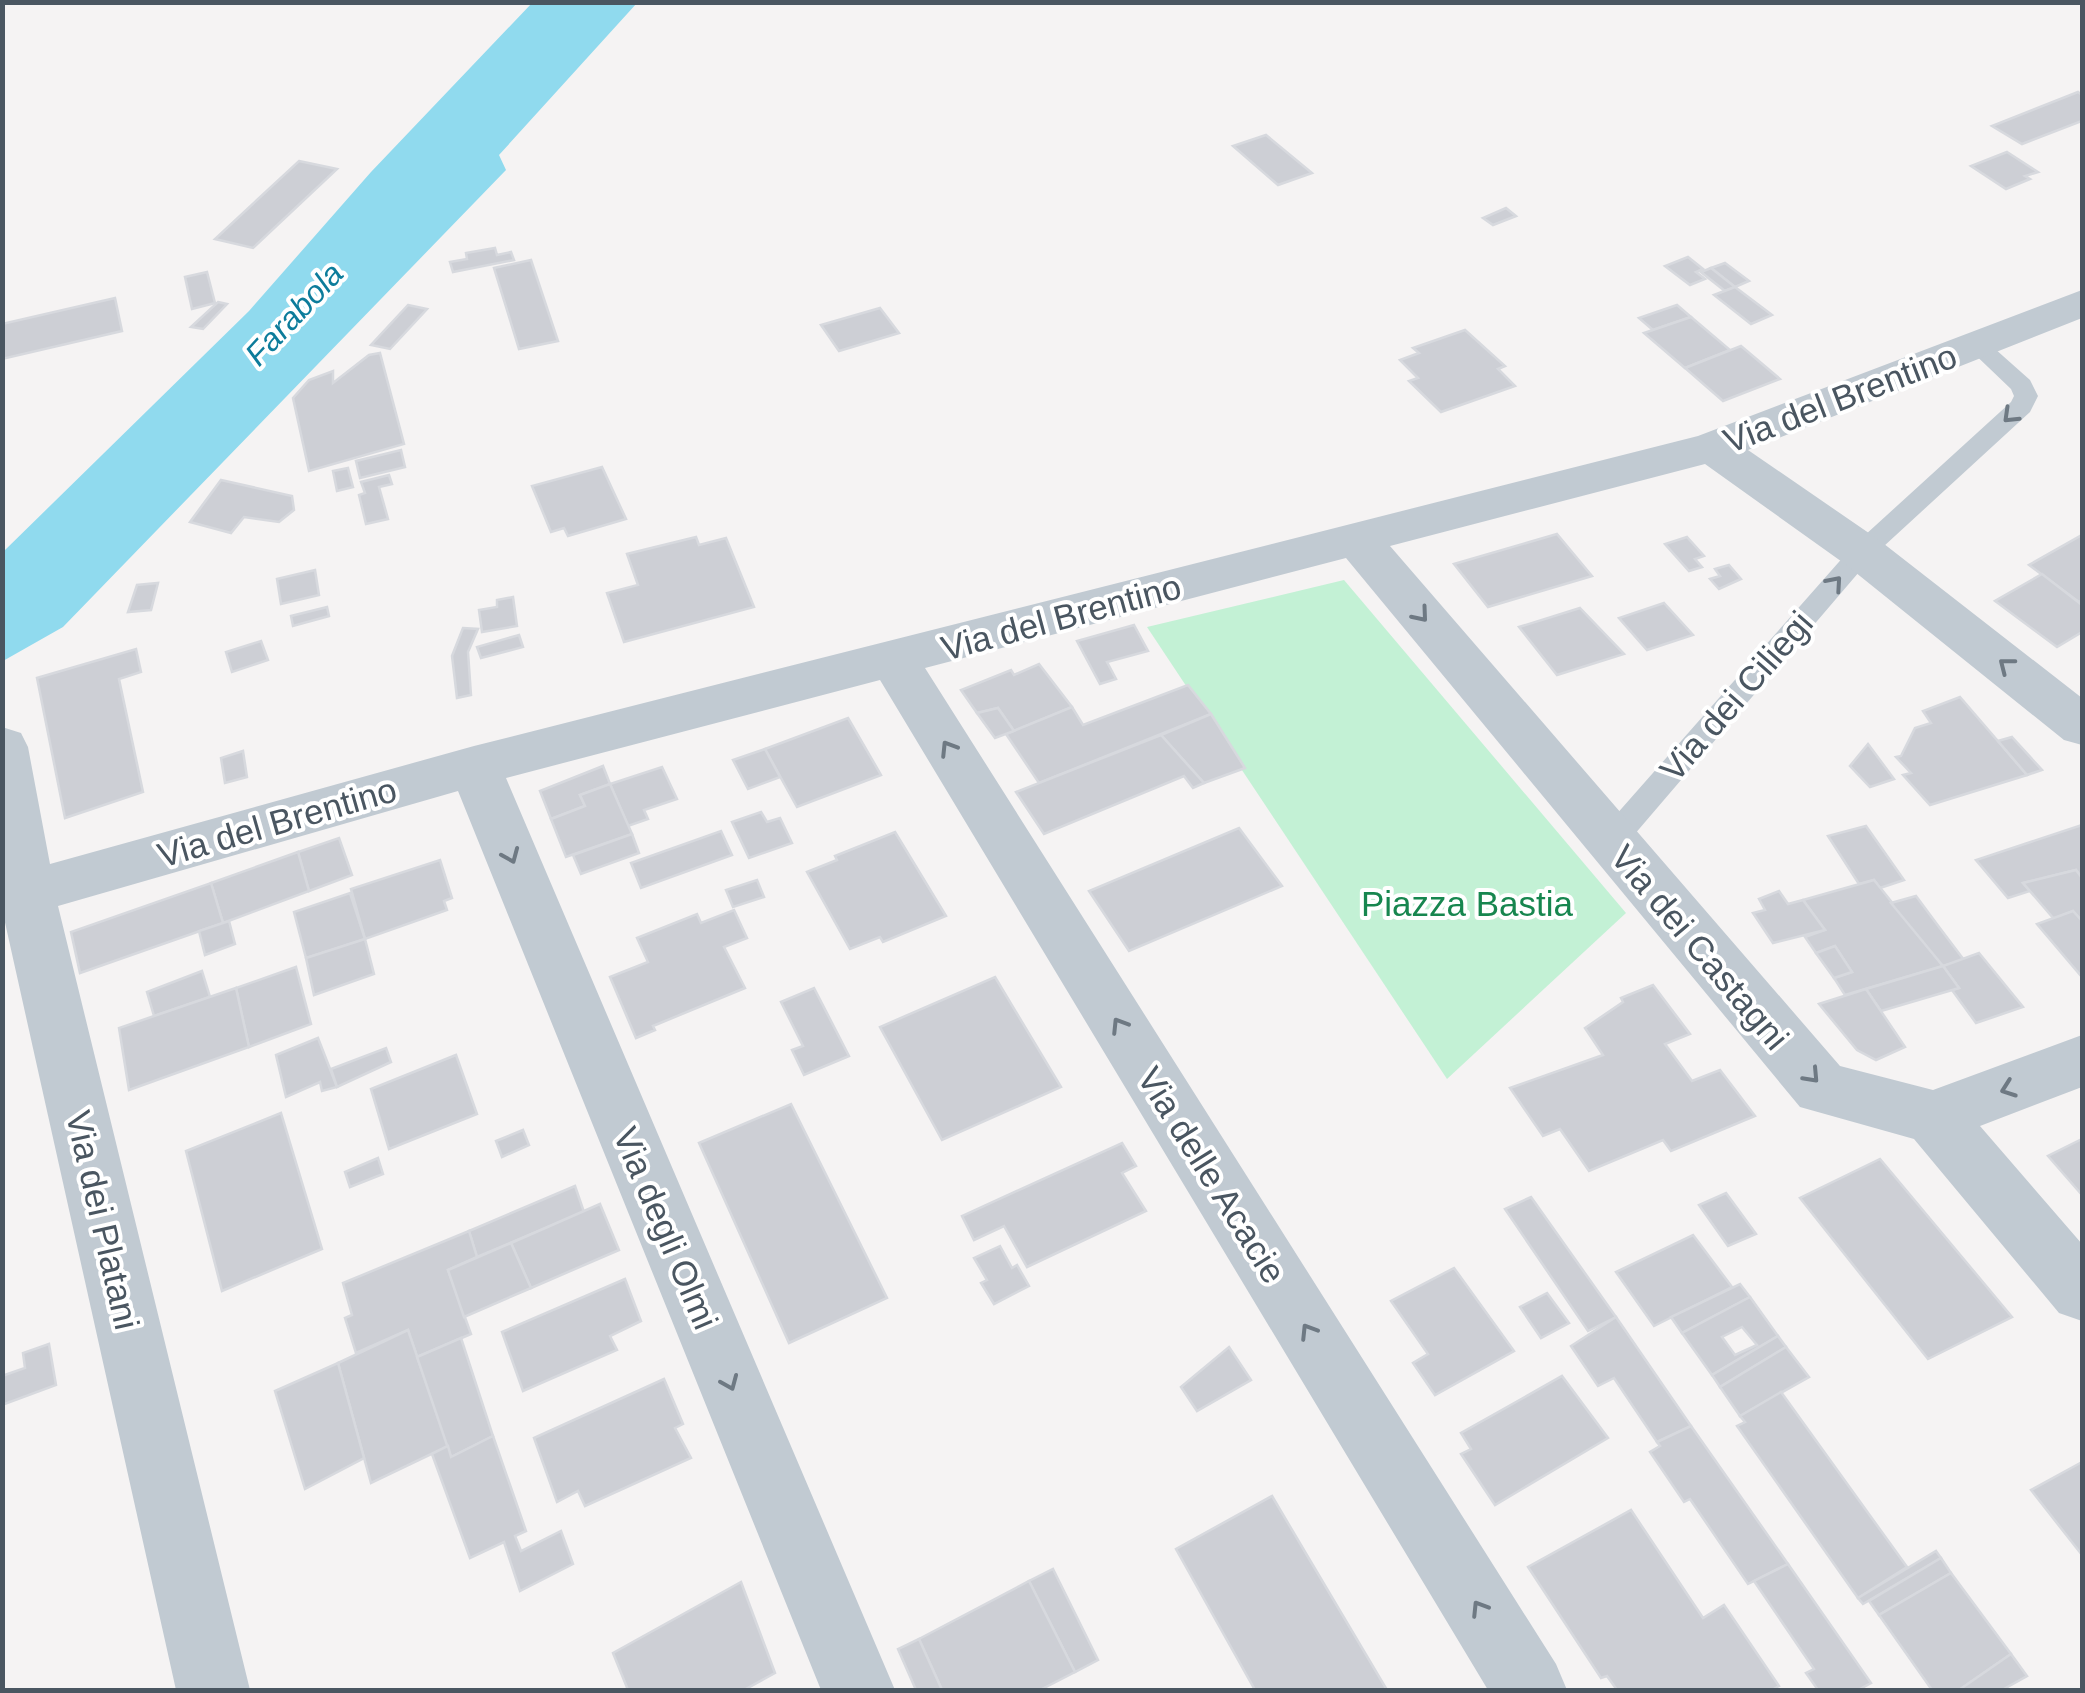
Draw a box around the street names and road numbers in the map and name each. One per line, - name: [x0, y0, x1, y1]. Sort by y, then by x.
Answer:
- street label: Via del Brentino: [1718, 336, 1962, 460]
- street label: Via del Brentino: [937, 566, 1185, 668]
- street label: Via dei Ciliegi: [1652, 603, 1820, 789]
- street label: Via del Brentino: [153, 769, 401, 875]
- street label: Via dei Castagni: [1603, 837, 1797, 1057]
- street label: Via delle Acacie: [1130, 1060, 1294, 1290]
- street label: Via dei Platani: [59, 1107, 147, 1333]
- street label: Via degli Olmi: [606, 1121, 726, 1335]

